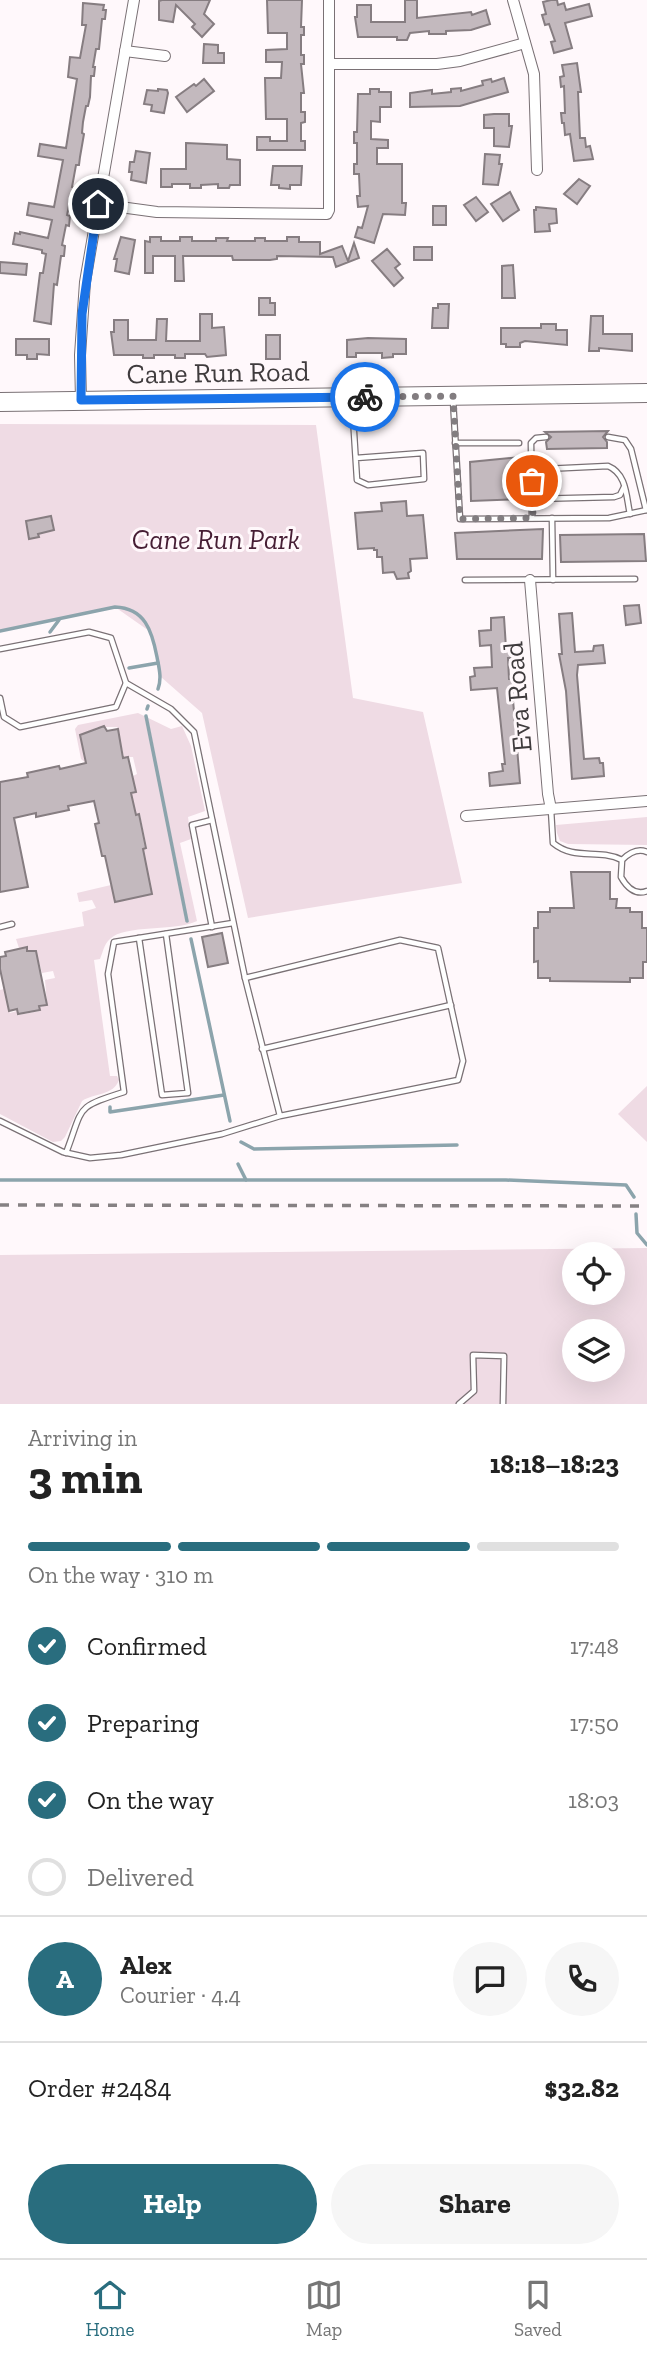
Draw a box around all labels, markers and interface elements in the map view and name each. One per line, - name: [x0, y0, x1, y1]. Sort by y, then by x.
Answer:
- pin: [68, 174, 128, 234]
- icon: home: [79, 185, 117, 223]
- street label: Cane Run Road: [126, 354, 310, 391]
- courier: [330, 362, 400, 432]
- icon: bike: [346, 378, 384, 416]
- pin: [502, 451, 562, 511]
- icon: bag: [513, 462, 551, 500]
- park label: Cane Run Park: [132, 523, 300, 556]
- street label: Eva Road: [496, 640, 539, 754]
- map controls: [562, 1242, 625, 1382]
- button: locate: [562, 1242, 625, 1305]
- button: layers: [562, 1319, 625, 1382]
- text: Arriving in: [28, 1424, 137, 1452]
- text: 18:18–18:23: [490, 1448, 619, 1480]
- text: 3 min: [28, 1450, 142, 1505]
- text: On the way · 310 m: [28, 1561, 213, 1589]
- icon: check: [28, 1627, 66, 1665]
- text: Confirmed: [87, 1630, 207, 1662]
- text: 17:48: [570, 1632, 619, 1660]
- icon: check: [28, 1704, 66, 1742]
- text: Preparing: [87, 1707, 199, 1739]
- text: 17:50: [570, 1709, 619, 1737]
- icon: check: [28, 1781, 66, 1819]
- text: On the way: [87, 1784, 214, 1816]
- text: 18:03: [568, 1786, 619, 1814]
- text: Delivered: [87, 1861, 194, 1893]
- button: chat: [453, 1942, 527, 2016]
- button: phone: [545, 1942, 619, 2016]
- text: Alex: [120, 1949, 172, 1981]
- text: A: [56, 1963, 74, 1995]
- text: Courier · 4.4: [120, 1981, 241, 2009]
- text: Order #2484: [28, 2072, 172, 2104]
- text: $32.82: [545, 2072, 619, 2104]
- button: Help: [28, 2164, 317, 2244]
- button: Share: [331, 2164, 619, 2244]
- tab: Home: [85, 2276, 134, 2341]
- tab: Map: [305, 2276, 343, 2341]
- tab: Saved: [514, 2276, 562, 2341]

